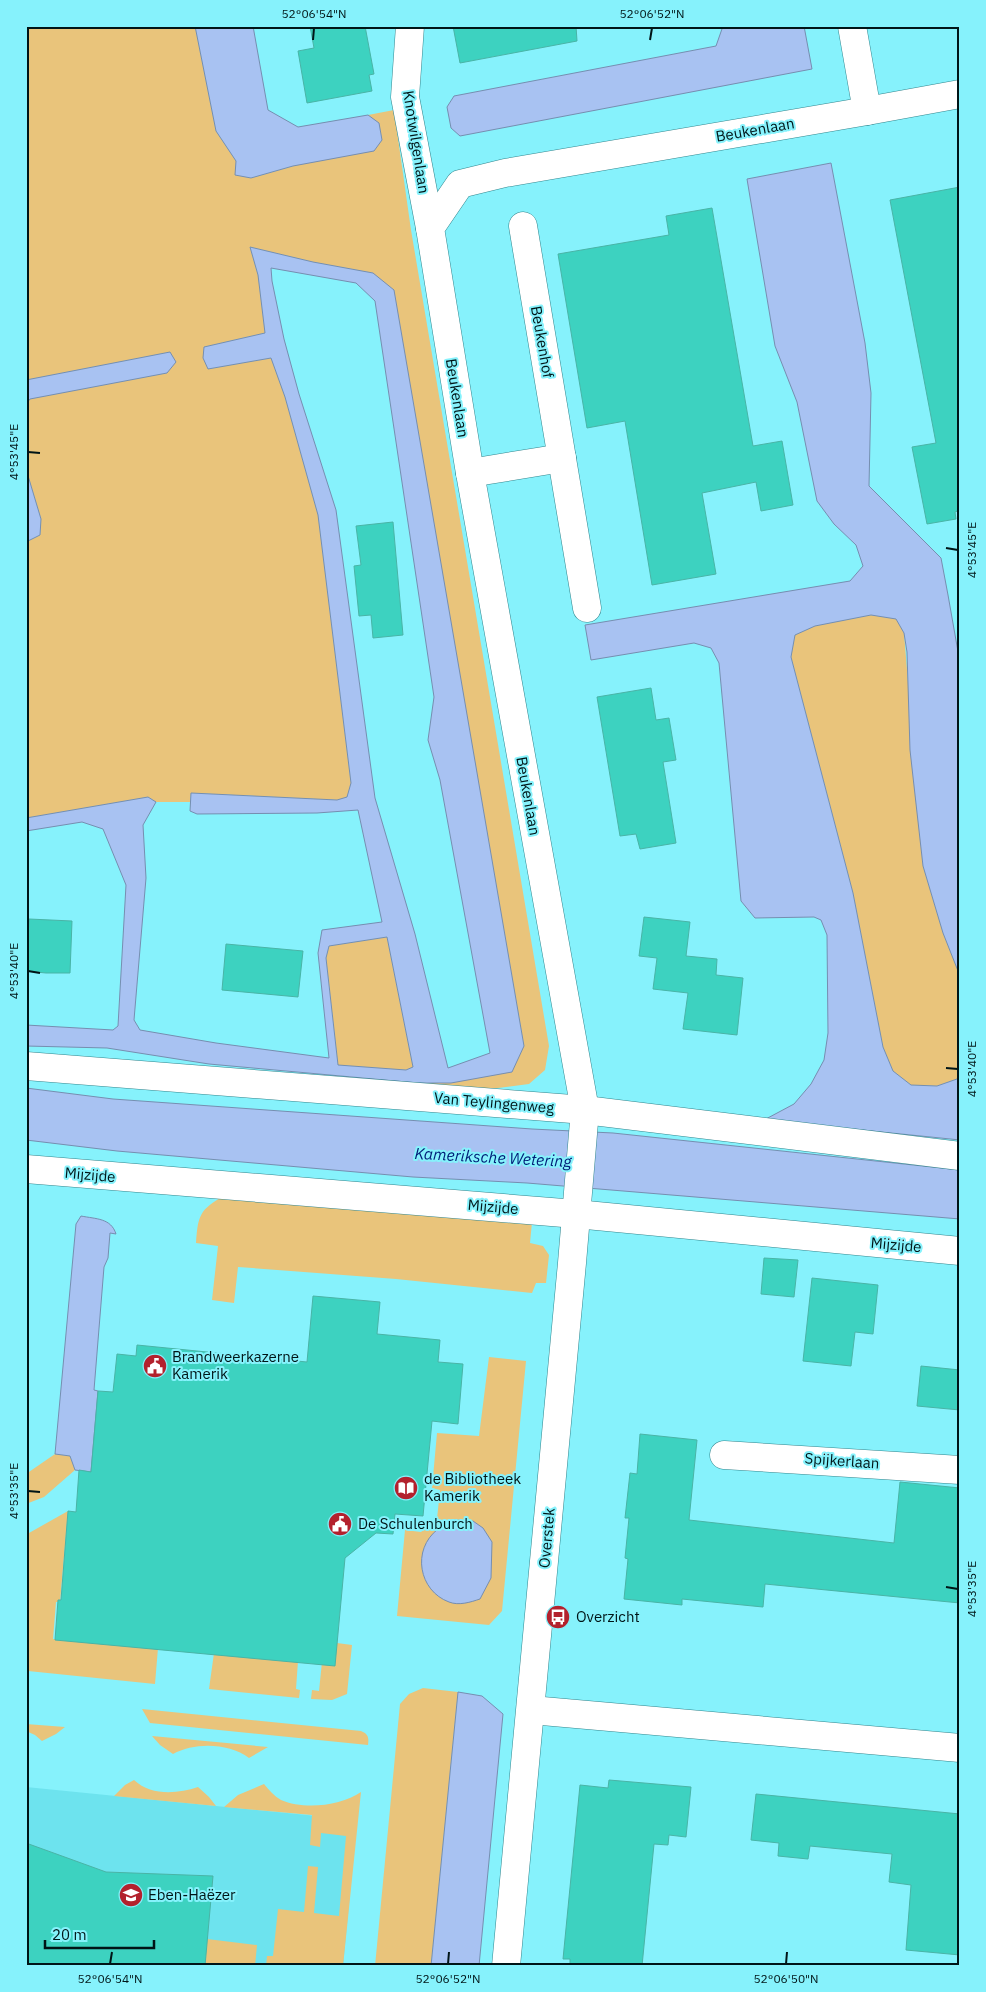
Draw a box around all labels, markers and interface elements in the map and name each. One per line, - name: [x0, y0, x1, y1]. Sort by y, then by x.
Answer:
- text: 52°06'54"N: [281, 6, 347, 21]
- text: 52°06'52"N: [619, 6, 685, 21]
- street label: Knotwilgenlaan: [399, 89, 434, 195]
- street label: Beukenlaan: [714, 113, 796, 146]
- street label: Beukenhof: [527, 304, 558, 379]
- street label: Beukenlaan: [442, 357, 473, 439]
- text: 4°53'45"E: [6, 424, 21, 480]
- text: 4°53'45"E: [964, 522, 979, 578]
- street label: Beukenlaan: [512, 755, 545, 837]
- text: 4°53'40"E: [6, 943, 21, 999]
- text: 4°53'40"E: [964, 1041, 979, 1097]
- street label: Van Teylingenweg: [433, 1088, 555, 1117]
- water label: Kameriksche Wetering: [414, 1143, 573, 1171]
- street label: Mijzijde: [64, 1163, 116, 1186]
- street label: Mijzijde: [467, 1195, 519, 1218]
- street label: Mijzijde: [870, 1233, 922, 1256]
- place label: Brandweerkazerne Kamerik: [172, 1347, 299, 1383]
- public building icon: Brandweerkazerne Kamerik: [142, 1353, 168, 1379]
- street label: Spijkerlaan: [804, 1448, 880, 1473]
- text: 4°53'35"E: [6, 1463, 21, 1519]
- place label: de Bibliotheek Kamerik: [424, 1469, 521, 1505]
- library icon: de Bibliotheek Kamerik: [393, 1475, 419, 1501]
- street label: Overstek: [534, 1507, 559, 1569]
- public building icon: De Schulenburch: [327, 1511, 353, 1537]
- place label: De Schulenburch: [358, 1514, 473, 1533]
- text: 4°53'35"E: [964, 1561, 979, 1617]
- bus stop icon: Overzicht: [545, 1604, 571, 1630]
- place label: Overzicht: [576, 1607, 640, 1626]
- school or university icon: Eben-Haëzer: [118, 1882, 144, 1908]
- place label: Eben-Haëzer: [148, 1885, 236, 1904]
- scale bar: [45, 1917, 154, 1949]
- text: 20 m: [52, 1925, 87, 1944]
- text: 52°06'54"N: [77, 1971, 143, 1986]
- text: 52°06'52"N: [415, 1971, 481, 1986]
- text: 52°06'50"N: [753, 1971, 819, 1986]

